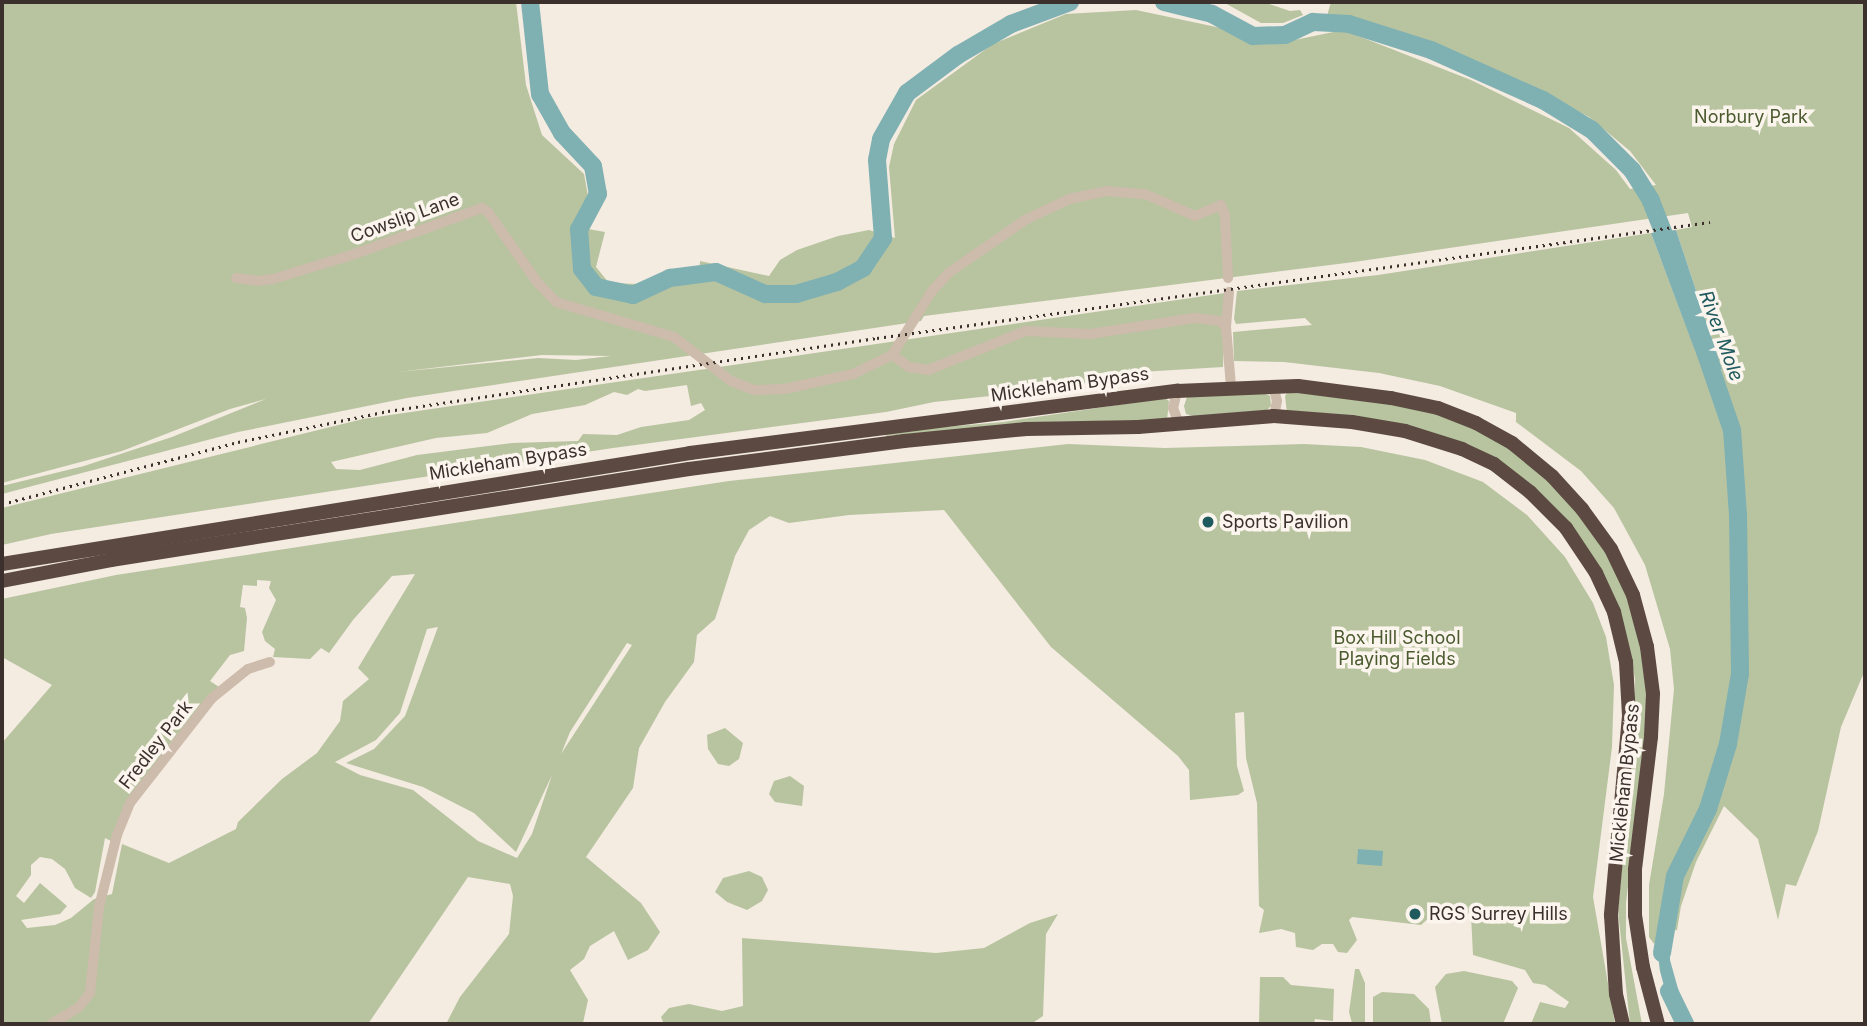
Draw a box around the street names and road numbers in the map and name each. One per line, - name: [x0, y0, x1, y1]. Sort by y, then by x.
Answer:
- street label: Cowslip Lane: [348, 188, 462, 248]
- street label: Mickleham Bypass: [990, 363, 1150, 407]
- street label: Mickleham Bypass: [428, 439, 588, 485]
- street label: Fredley Park: [115, 696, 197, 794]
- street label: Mickleham Bypass: [1606, 703, 1644, 863]

